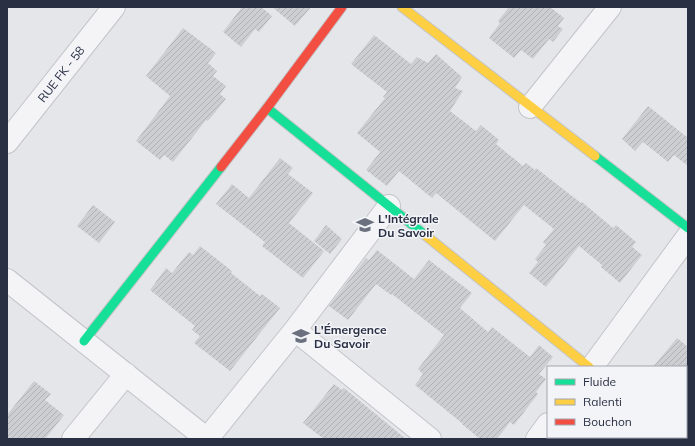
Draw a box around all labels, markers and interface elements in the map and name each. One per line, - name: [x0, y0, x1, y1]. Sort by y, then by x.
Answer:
- street label: RUE FK - 58: [34, 43, 88, 105]
- place label: L'Intégrale Du Savoir: [378, 211, 439, 240]
- school or university icon: L'Intégrale Du Savoir: [355, 215, 375, 235]
- place label: L'Émergence Du Savoir: [314, 322, 387, 351]
- school or university icon: L'Émergence Du Savoir: [291, 326, 311, 346]
- legend: [547, 366, 687, 438]
- text: Fluide: [583, 374, 616, 389]
- text: Ralenti: [583, 394, 622, 409]
- text: Bouchon: [583, 414, 632, 429]

